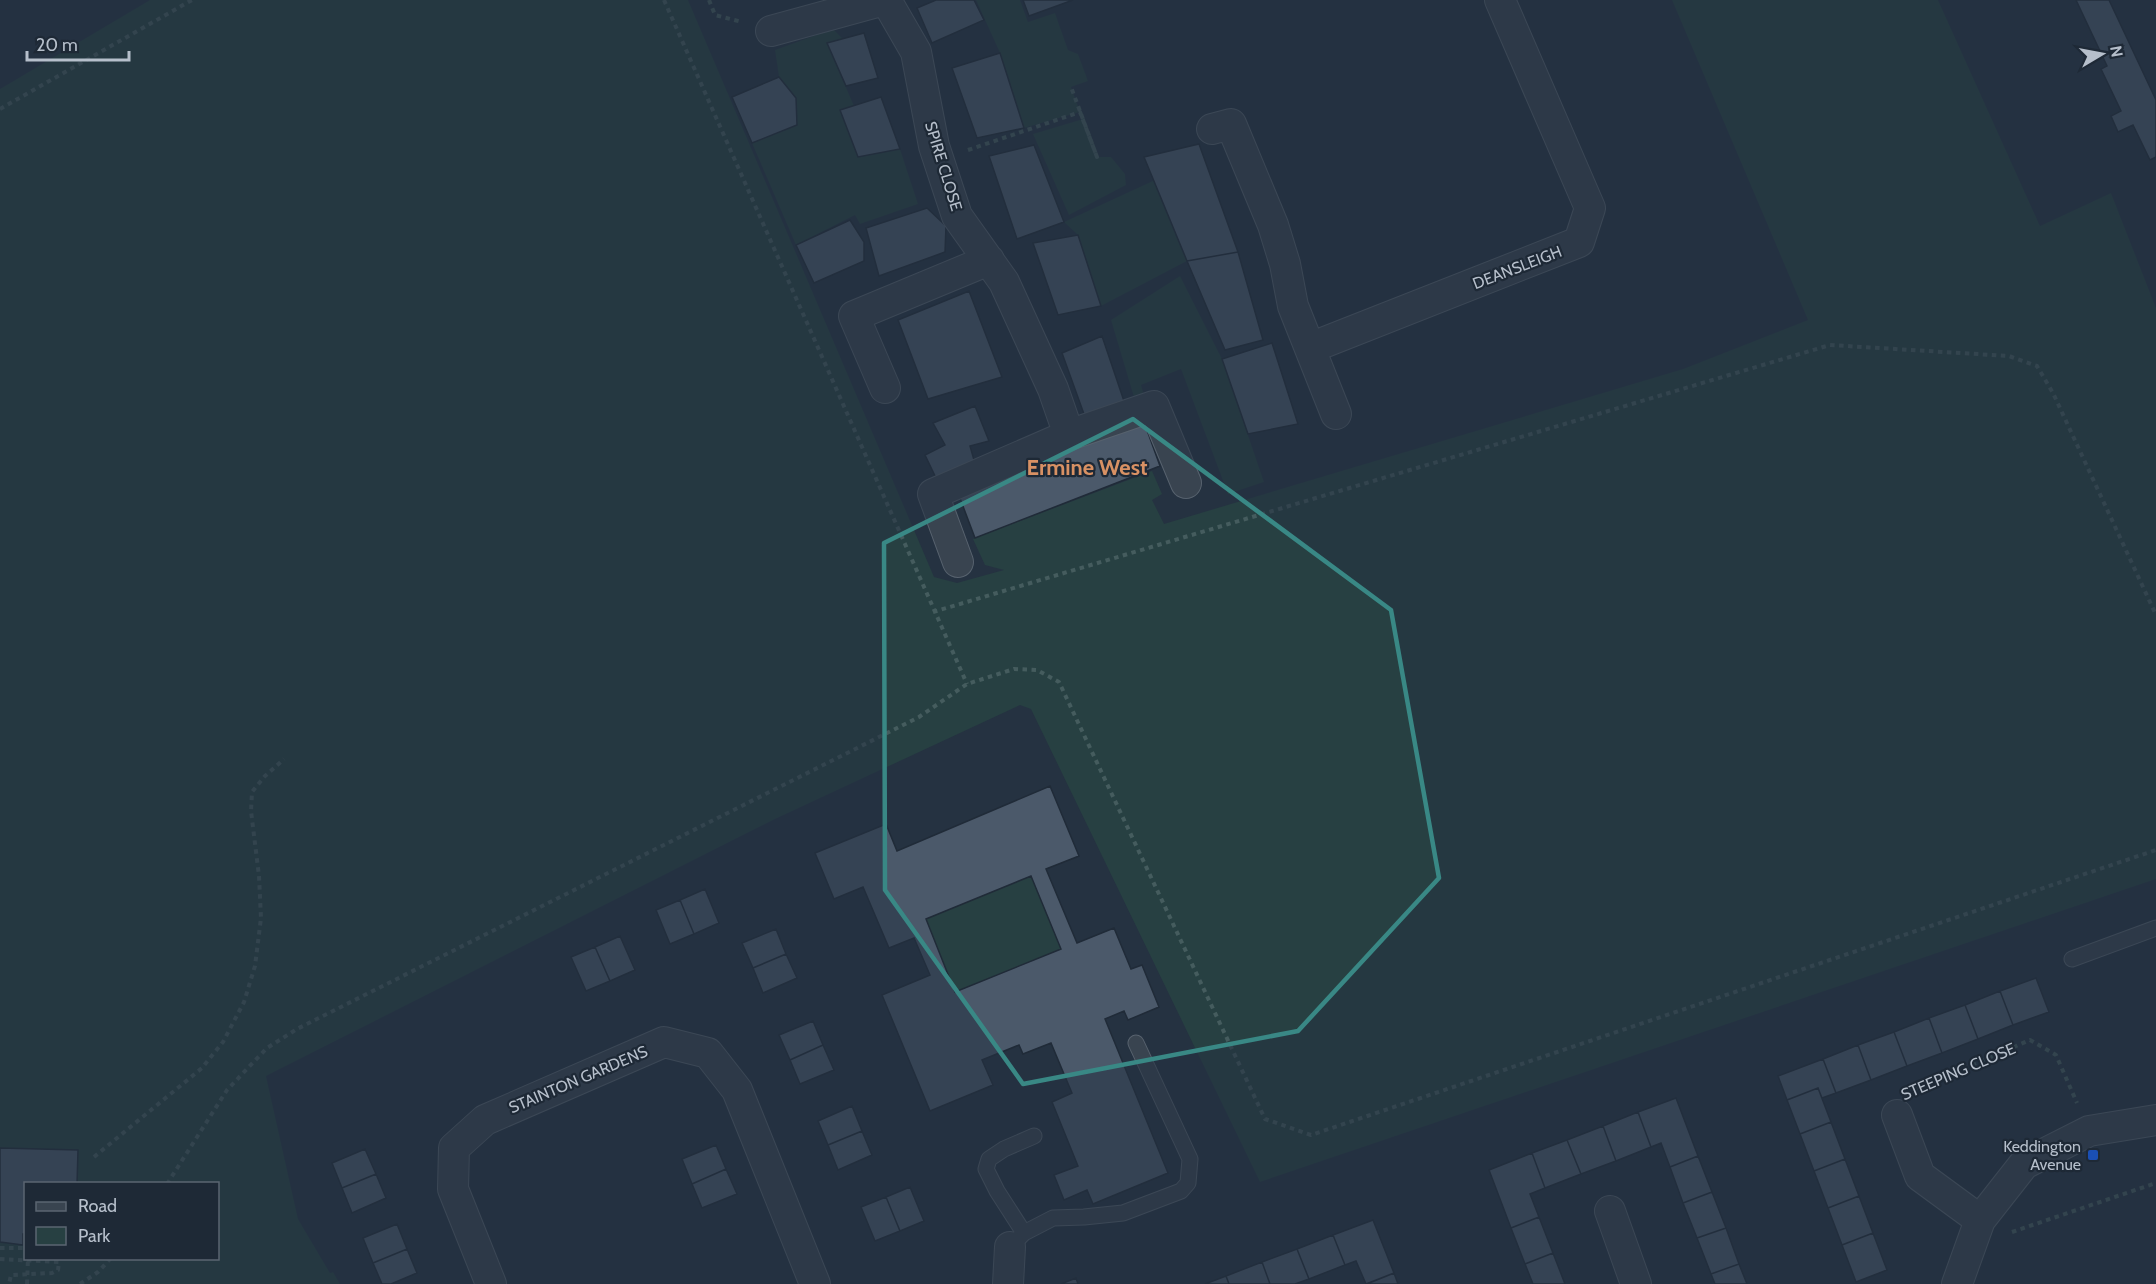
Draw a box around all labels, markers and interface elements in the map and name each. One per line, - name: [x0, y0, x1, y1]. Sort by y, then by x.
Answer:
- scale bar: [27, 24, 129, 62]
- north arrow: [2072, 24, 2132, 84]
- text: 20 m: [36, 34, 78, 56]
- text: N: [2106, 44, 2127, 59]
- street label: SPIRE CLOSE: [921, 119, 966, 213]
- street label: DEANSLEIGH: [1470, 242, 1564, 293]
- district label: Ermine West: [1027, 454, 1148, 481]
- street label: STEEPING CLOSE: [1898, 1039, 2018, 1104]
- street label: STAINTON GARDENS: [506, 1042, 650, 1117]
- place label: Keddington Avenue: [2003, 1137, 2081, 1174]
- marker: Keddington Avenue: [2086, 1148, 2100, 1162]
- legend: [24, 1182, 219, 1260]
- text: Road: [78, 1195, 117, 1217]
- text: Park: [78, 1225, 111, 1247]

